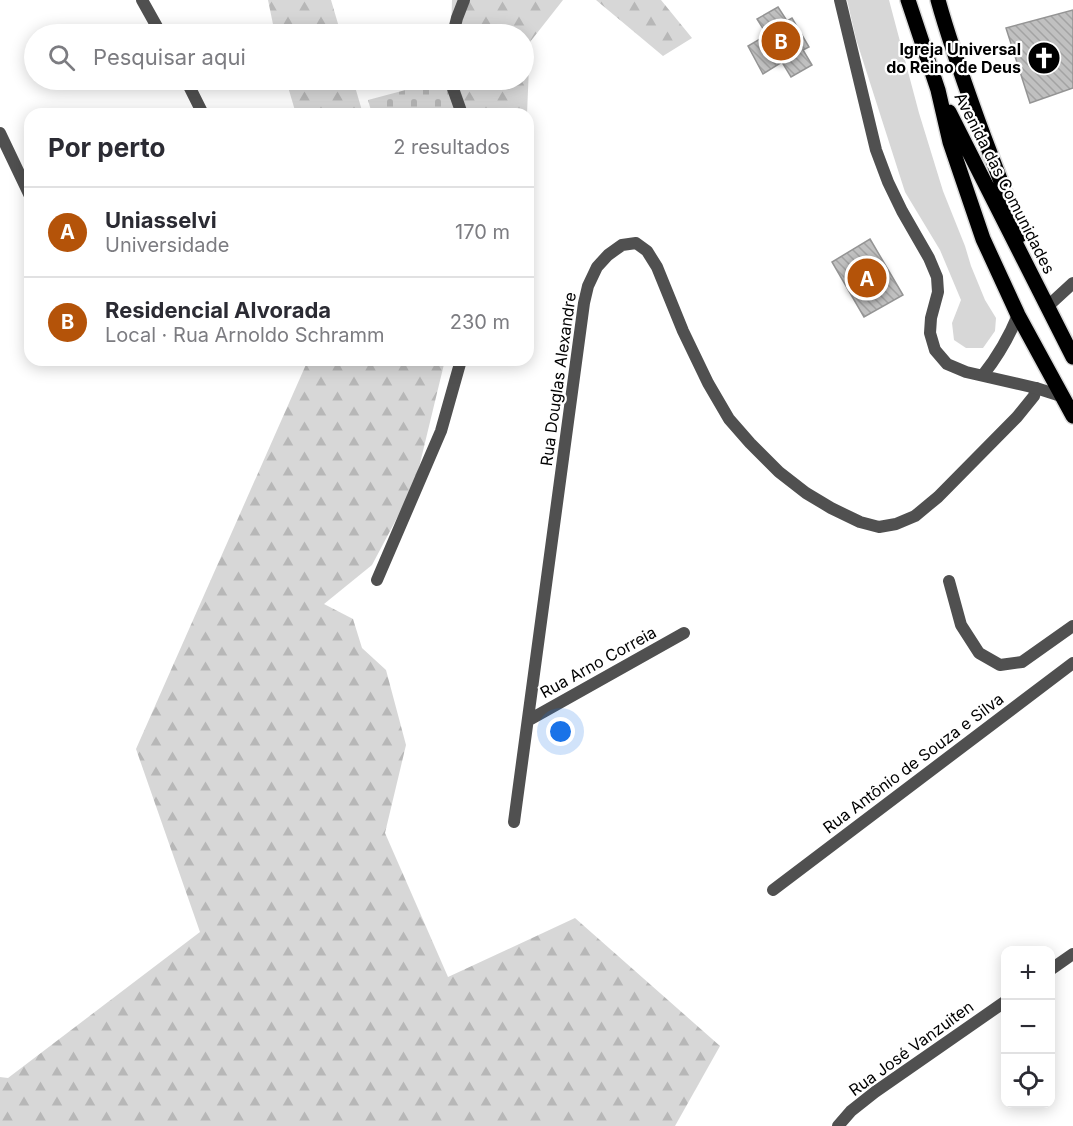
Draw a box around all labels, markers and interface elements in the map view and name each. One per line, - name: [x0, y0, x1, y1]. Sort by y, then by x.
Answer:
- pin: B: [762, 18, 800, 63]
- search box: [24, 24, 534, 90]
- place label: Igreja Universal do Reino de Deus: [886, 39, 1021, 77]
- church icon: Igreja Universal do Reino de Deus: [1026, 40, 1062, 76]
- icon: search: [45, 41, 78, 74]
- text: Pesquisar aqui: [93, 44, 246, 70]
- street label: Avenida das Comunidades: [951, 89, 1059, 277]
- text: Por perto: [48, 132, 166, 163]
- text: 2 resultados: [393, 135, 510, 159]
- text: Uniasselvi: [105, 207, 217, 233]
- text: A: [60, 220, 75, 244]
- text: 170 m: [455, 220, 510, 244]
- text: Universidade: [105, 233, 229, 257]
- pin: A: [848, 256, 886, 300]
- street label: Rua Douglas Alexandre: [536, 291, 580, 467]
- text: Residencial Alvorada: [105, 297, 331, 323]
- text: B: [61, 310, 74, 334]
- text: 230 m: [450, 310, 510, 334]
- text: Local · Rua Arnoldo Schramm: [105, 323, 385, 347]
- street label: Rua Arno Correia: [536, 622, 660, 702]
- street label: Rua Antônio de Souza e Silva: [819, 689, 1007, 837]
- your location: [546, 717, 575, 746]
- map controls: [1001, 946, 1055, 1108]
- button: +: [1001, 946, 1055, 1000]
- street label: Rua José Vanzuiten: [845, 996, 977, 1100]
- button: −: [1001, 1000, 1055, 1054]
- button: locate: [1001, 1054, 1055, 1108]

